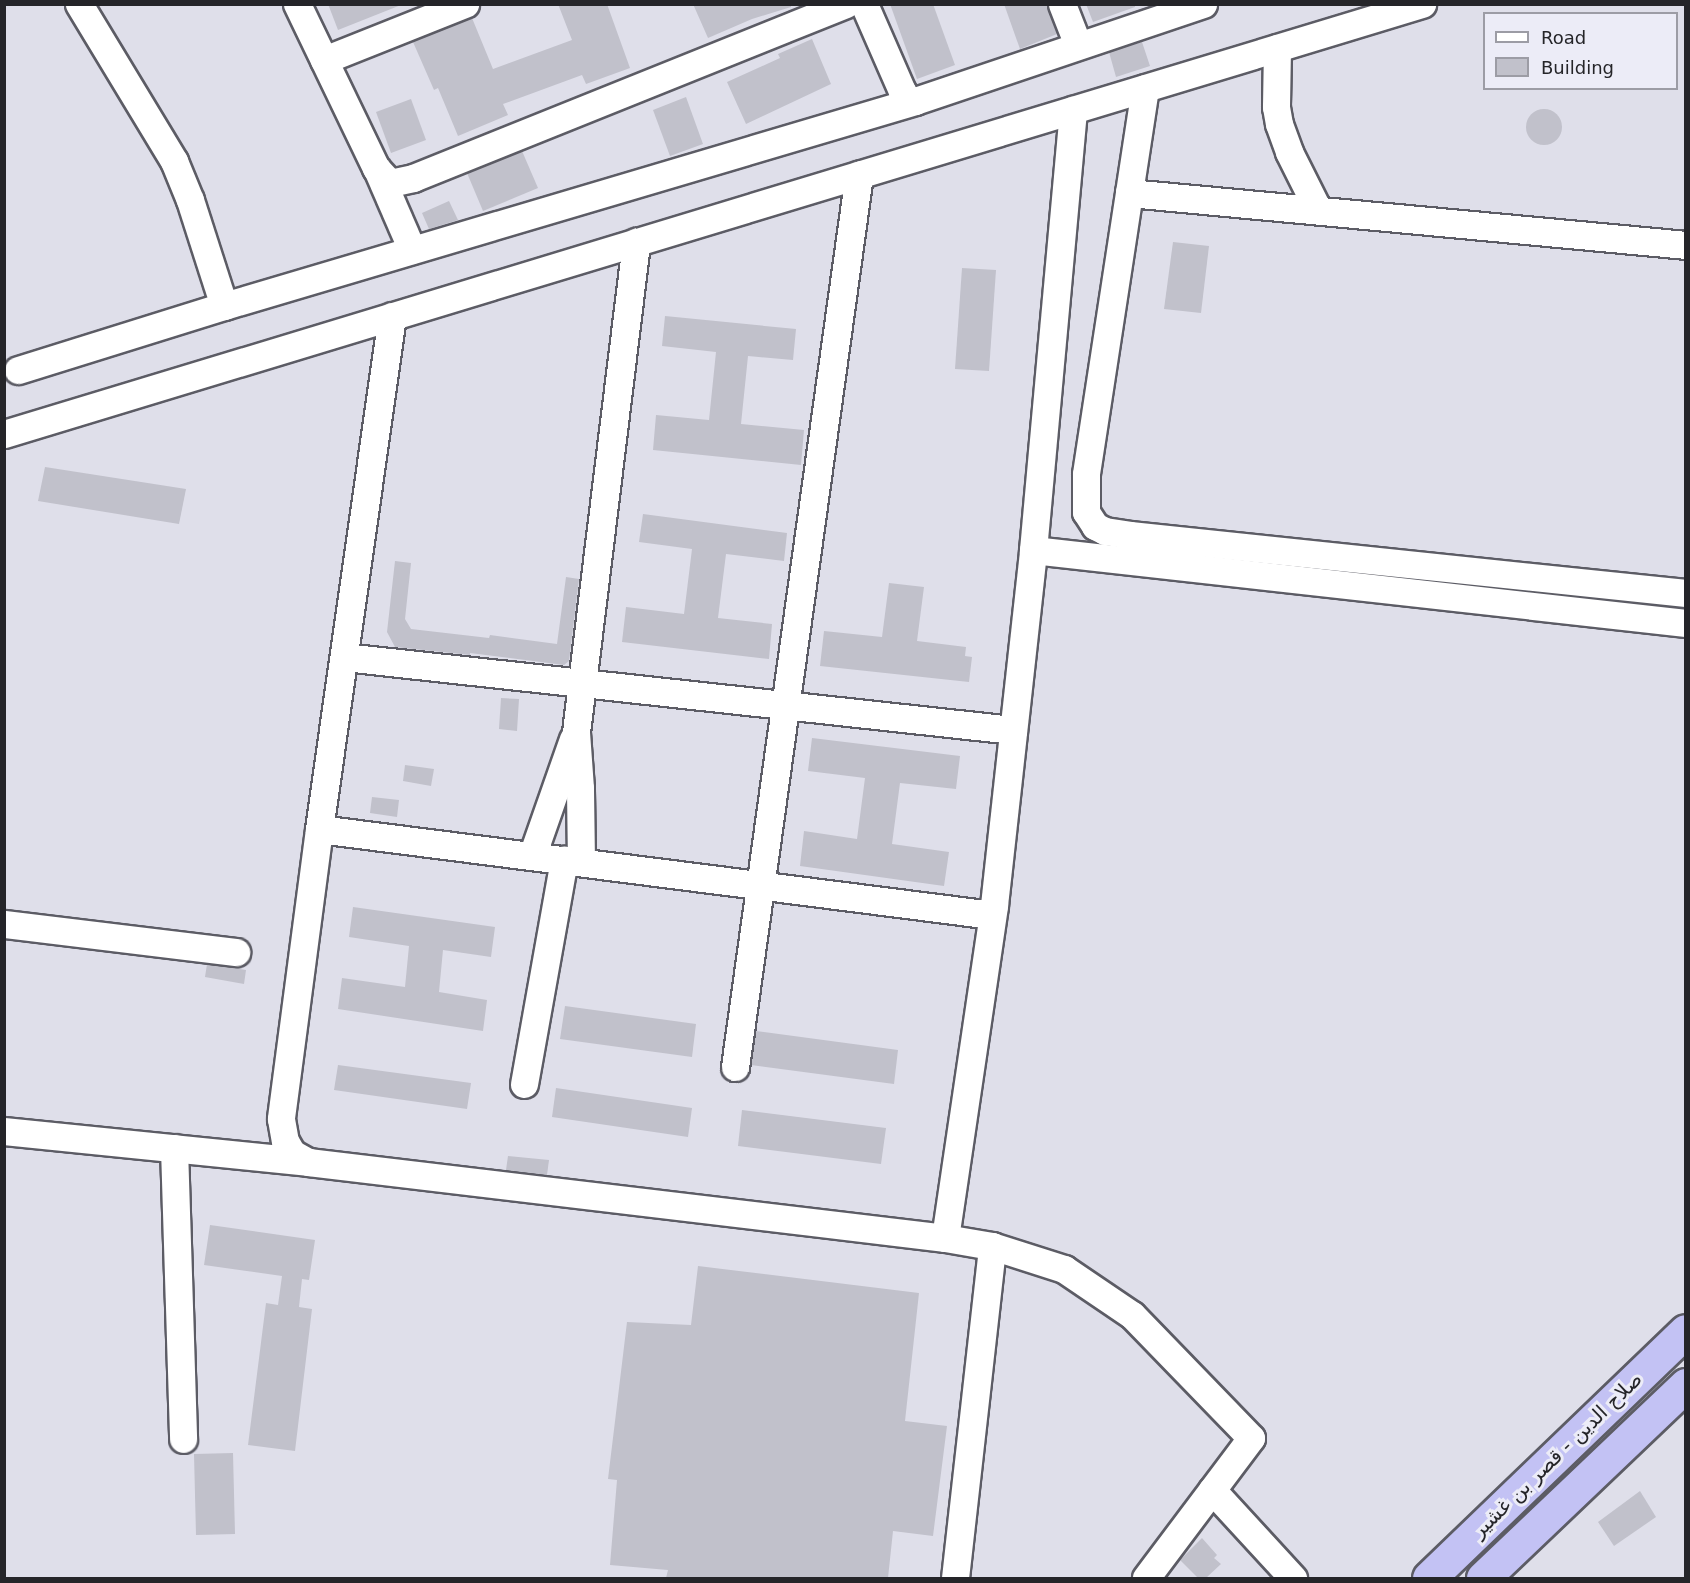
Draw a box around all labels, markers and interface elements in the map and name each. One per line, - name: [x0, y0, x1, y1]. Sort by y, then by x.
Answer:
- legend: [1483, 12, 1678, 90]
- text: Road: [1541, 27, 1586, 48]
- text: Building: [1541, 57, 1614, 78]
- street label: صلاح الدين - قصر بن غشير: [1467, 1367, 1647, 1543]

